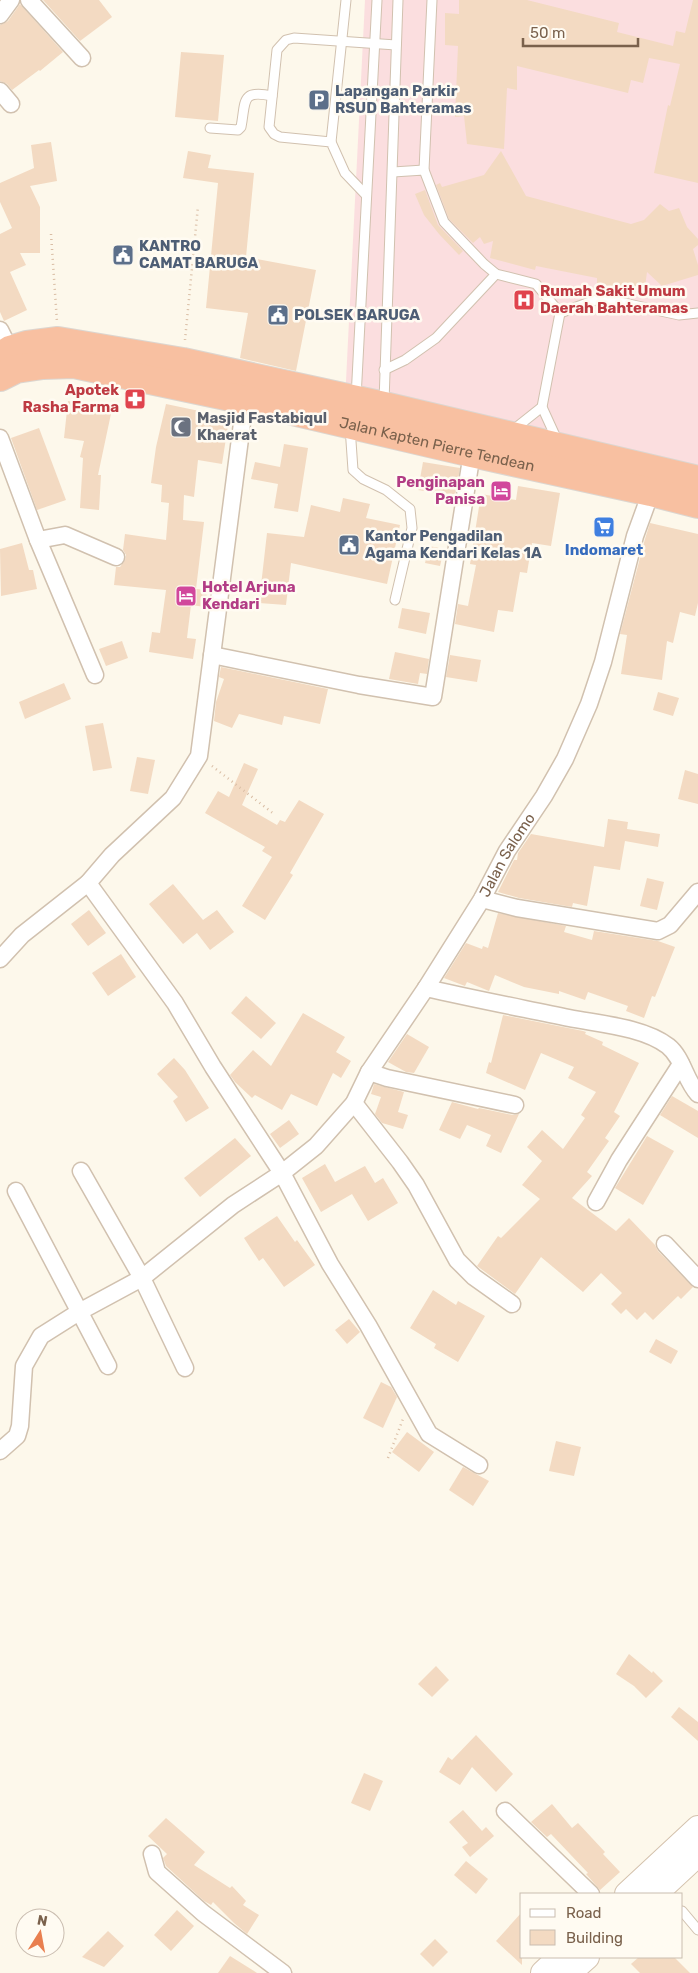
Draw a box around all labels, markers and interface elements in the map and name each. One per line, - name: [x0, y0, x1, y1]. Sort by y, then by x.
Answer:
- scale bar: [523, 15, 638, 47]
- text: 50 m: [530, 24, 565, 42]
- place label: Lapangan Parkir RSUD Bahteramas: [335, 82, 472, 117]
- parking icon: Lapangan Parkir RSUD Bahteramas: [307, 88, 331, 112]
- place label: KANTRO CAMAT BARUGA: [139, 237, 258, 272]
- public building icon: KANTRO CAMAT BARUGA: [111, 243, 135, 267]
- place label: Rumah Sakit Umum Daerah Bahteramas: [540, 282, 688, 317]
- hospital icon: Rumah Sakit Umum Daerah Bahteramas: [512, 288, 536, 312]
- public building icon: POLSEK BARUGA: [266, 303, 290, 327]
- place label: POLSEK BARUGA: [294, 306, 420, 324]
- place label: Apotek Rasha Farma: [22, 381, 119, 416]
- pharmacy icon: Apotek Rasha Farma: [123, 387, 147, 411]
- place label: Masjid Fastabiqul Khaerat: [197, 409, 327, 444]
- street label: Jalan Kapten Pierre Tendean: [338, 413, 536, 475]
- mosque icon: Masjid Fastabiqul Khaerat: [169, 415, 193, 439]
- place label: Penginapan Panisa: [396, 473, 485, 508]
- hotel icon: Penginapan Panisa: [489, 479, 513, 503]
- supermarket icon: Indomaret: [592, 515, 616, 539]
- place label: Kantor Pengadilan Agama Kendari Kelas 1A: [365, 527, 542, 562]
- public building icon: Kantor Pengadilan Agama Kendari Kelas 1A: [337, 533, 361, 557]
- place label: Indomaret: [565, 541, 643, 559]
- place label: Hotel Arjuna Kendari: [202, 578, 296, 613]
- hotel icon: Hotel Arjuna Kendari: [174, 584, 198, 608]
- street label: Jalan Salomo: [476, 810, 539, 900]
- legend: [520, 1893, 683, 1958]
- text: Road: [566, 1904, 602, 1922]
- north arrow: [15, 1908, 65, 1958]
- text: N: [36, 1911, 49, 1930]
- text: Building: [566, 1929, 623, 1947]

